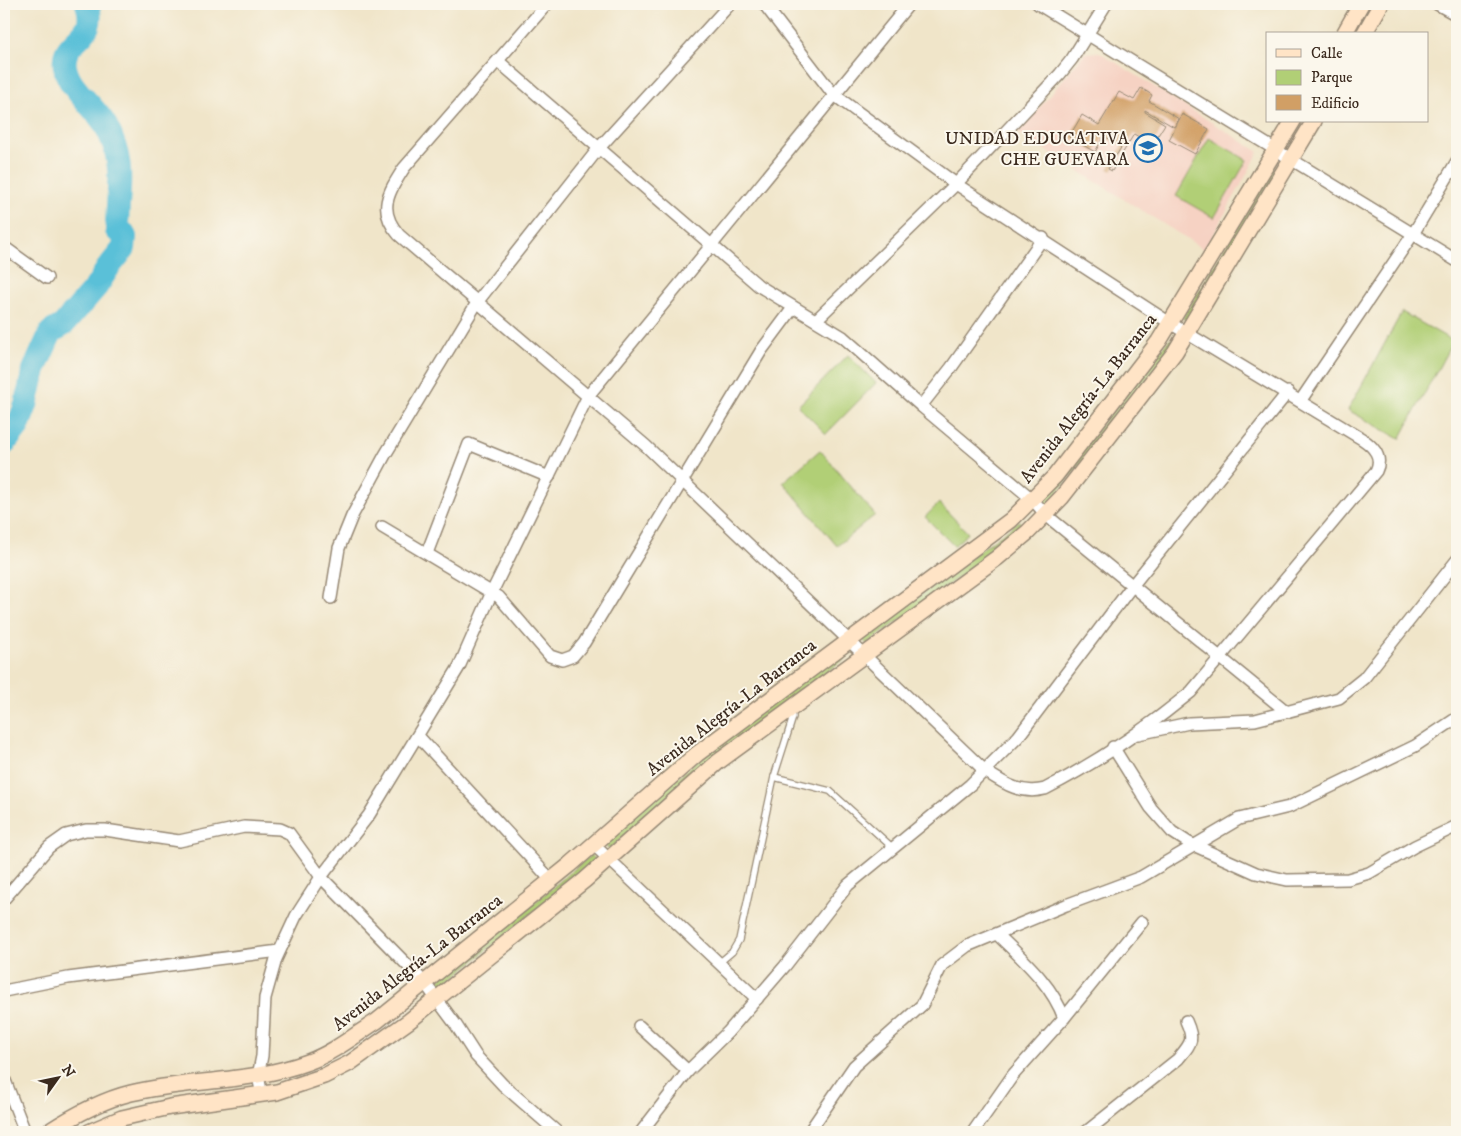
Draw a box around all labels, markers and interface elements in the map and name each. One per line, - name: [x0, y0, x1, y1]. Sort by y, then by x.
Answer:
- legend: [1266, 32, 1428, 122]
- text: Calle: [1311, 44, 1343, 63]
- text: Parque: [1311, 68, 1352, 87]
- text: Edificio: [1311, 94, 1359, 113]
- place label: UNIDAD EDUCATIVA CHE GUEVARA: [945, 128, 1130, 171]
- school or university icon: UNIDAD EDUCATIVA CHE GUEVARA: [1133, 133, 1163, 163]
- street label: Avenida Alegría-La Barranca: [1016, 309, 1162, 488]
- street label: Avenida Alegría-La Barranca: [642, 634, 821, 781]
- street label: Avenida Alegría-La Barranca: [328, 889, 507, 1036]
- north arrow: [32, 1054, 82, 1104]
- text: N: [57, 1062, 79, 1082]

